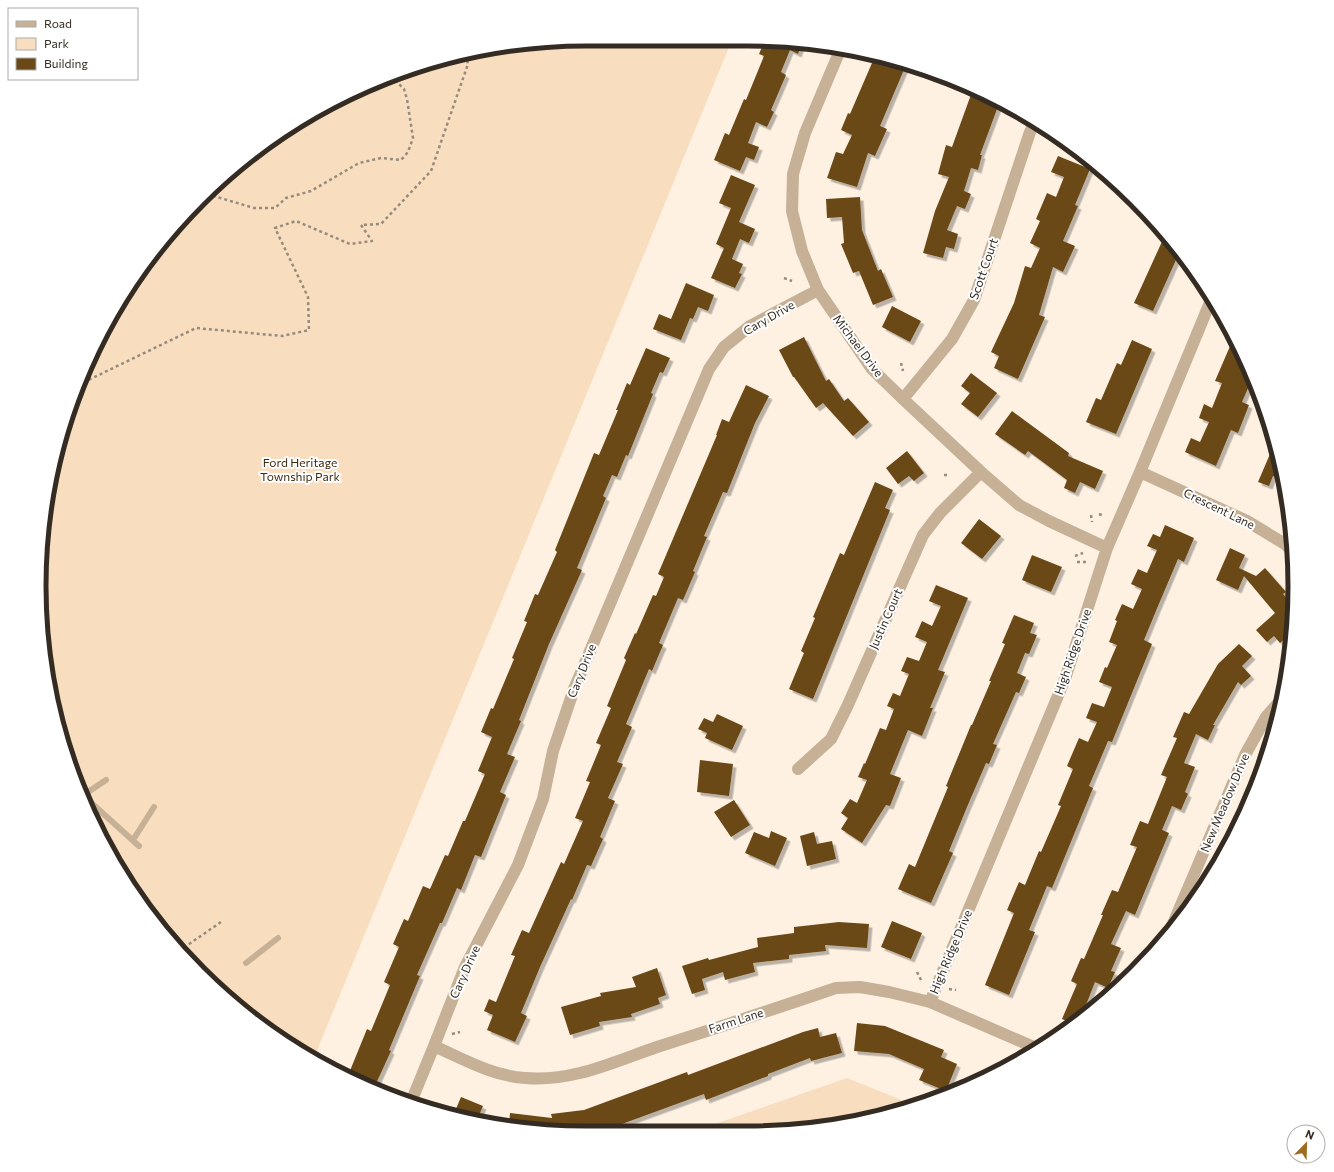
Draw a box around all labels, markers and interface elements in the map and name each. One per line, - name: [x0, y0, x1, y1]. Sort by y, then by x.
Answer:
- legend: [8, 8, 138, 80]
- text: Road: [44, 16, 72, 30]
- text: Park: [44, 36, 70, 50]
- text: Building: [44, 56, 88, 70]
- street label: Scott Court: [966, 236, 1000, 301]
- street label: Cary Drive: [740, 297, 797, 337]
- street label: Michael Drive: [831, 312, 887, 379]
- park label: Ford Heritage Township Park: [260, 455, 341, 483]
- street label: Crescent Lane: [1182, 485, 1257, 531]
- street label: Justin Court: [866, 586, 906, 651]
- street label: High Ridge Drive: [1051, 607, 1093, 696]
- street label: Cary Drive: [564, 642, 598, 700]
- street label: New Meadow Drive: [1197, 751, 1251, 854]
- street label: High Ridge Drive: [926, 908, 974, 996]
- street label: Cary Drive: [446, 943, 482, 1000]
- street label: Farm Lane: [706, 1005, 765, 1035]
- north arrow: [1286, 1124, 1326, 1164]
- text: N: [1304, 1127, 1316, 1142]

